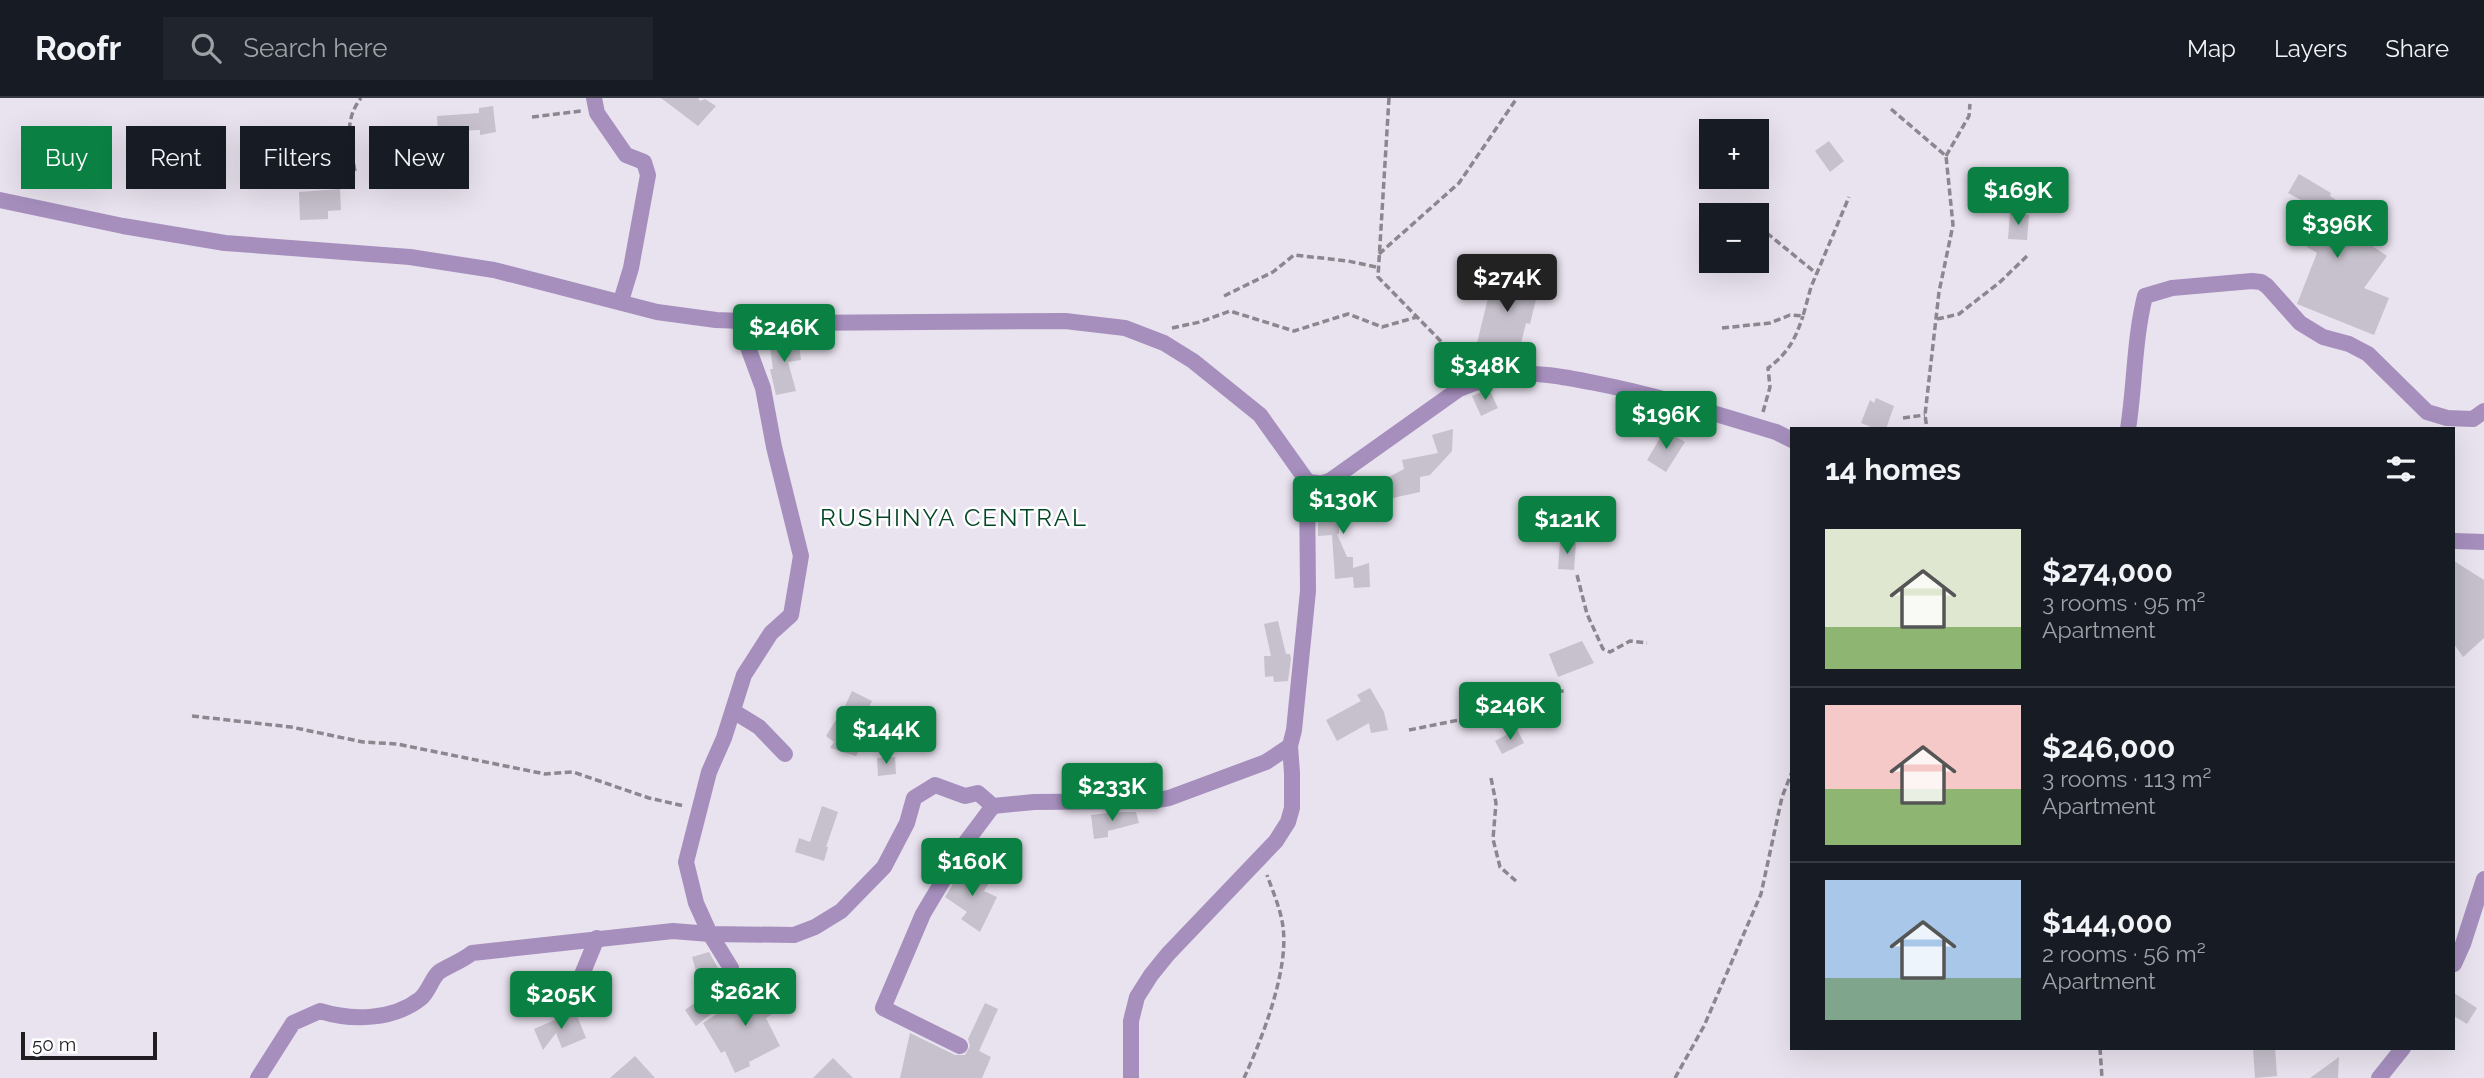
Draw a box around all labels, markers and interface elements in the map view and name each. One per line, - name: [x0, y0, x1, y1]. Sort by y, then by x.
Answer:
- search box: [163, 17, 653, 80]
- text: Roofr: [35, 29, 121, 68]
- icon: search: [187, 29, 225, 67]
- text: Search here: [243, 33, 388, 63]
- text: Map: [2187, 34, 2236, 63]
- text: Layers: [2274, 34, 2347, 63]
- text: Share: [2385, 34, 2449, 63]
- map controls: [1699, 119, 1769, 273]
- button: +: [1699, 119, 1769, 189]
- chip: Buy: [21, 126, 112, 189]
- chip: Rent: [126, 126, 226, 189]
- chip: Filters: [240, 126, 355, 189]
- chip: New: [369, 126, 469, 189]
- pin: $169K: [1969, 167, 2067, 227]
- text: $169K: [1984, 176, 2052, 203]
- pin: $396K: [2288, 200, 2386, 260]
- button: −: [1699, 203, 1769, 273]
- text: $396K: [2302, 209, 2372, 236]
- pin: $274K: [1458, 254, 1556, 314]
- text: $274K: [1473, 263, 1541, 290]
- pin: $246K: [735, 304, 833, 364]
- text: $246K: [749, 313, 819, 340]
- pin: $348K: [1436, 342, 1534, 402]
- text: $348K: [1450, 351, 1520, 378]
- pin: $196K: [1617, 392, 1715, 451]
- text: $196K: [1632, 400, 1700, 427]
- icon: filters: [2382, 450, 2420, 488]
- text: 14 homes: [1825, 452, 1961, 487]
- pin: $130K: [1294, 476, 1392, 536]
- text: $130K: [1309, 485, 1377, 512]
- pin: $121K: [1518, 496, 1616, 556]
- district label: RUSHINYA CENTRAL: [820, 503, 1088, 532]
- text: $121K: [1534, 505, 1600, 532]
- text: $274,000: [2042, 554, 2173, 589]
- icon: home: [1881, 557, 1965, 641]
- text: 3 rooms · 95 m²: [2042, 589, 2205, 616]
- text: Apartment: [2042, 616, 2156, 643]
- pin: $246K: [1461, 682, 1559, 742]
- text: $246K: [1475, 691, 1545, 718]
- pin: $144K: [837, 706, 935, 766]
- text: $144K: [852, 715, 920, 742]
- text: $246,000: [2042, 730, 2176, 765]
- icon: home: [1881, 733, 1965, 817]
- pin: $233K: [1063, 764, 1161, 823]
- text: 3 rooms · 113 m²: [2042, 765, 2211, 792]
- text: $233K: [1078, 772, 1146, 799]
- text: Apartment: [2042, 792, 2156, 819]
- pin: $160K: [923, 838, 1021, 898]
- text: $160K: [937, 847, 1007, 874]
- text: $144,000: [2042, 905, 2172, 940]
- icon: home: [1881, 908, 1965, 992]
- text: 2 rooms · 56 m²: [2042, 940, 2206, 967]
- text: Apartment: [2042, 967, 2156, 994]
- pin: $262K: [696, 968, 794, 1028]
- pin: $205K: [512, 972, 610, 1031]
- text: $262K: [710, 977, 780, 1004]
- text: $205K: [526, 980, 596, 1007]
- scale bar: [21, 1029, 158, 1061]
- text: 50 m: [32, 1033, 76, 1055]

